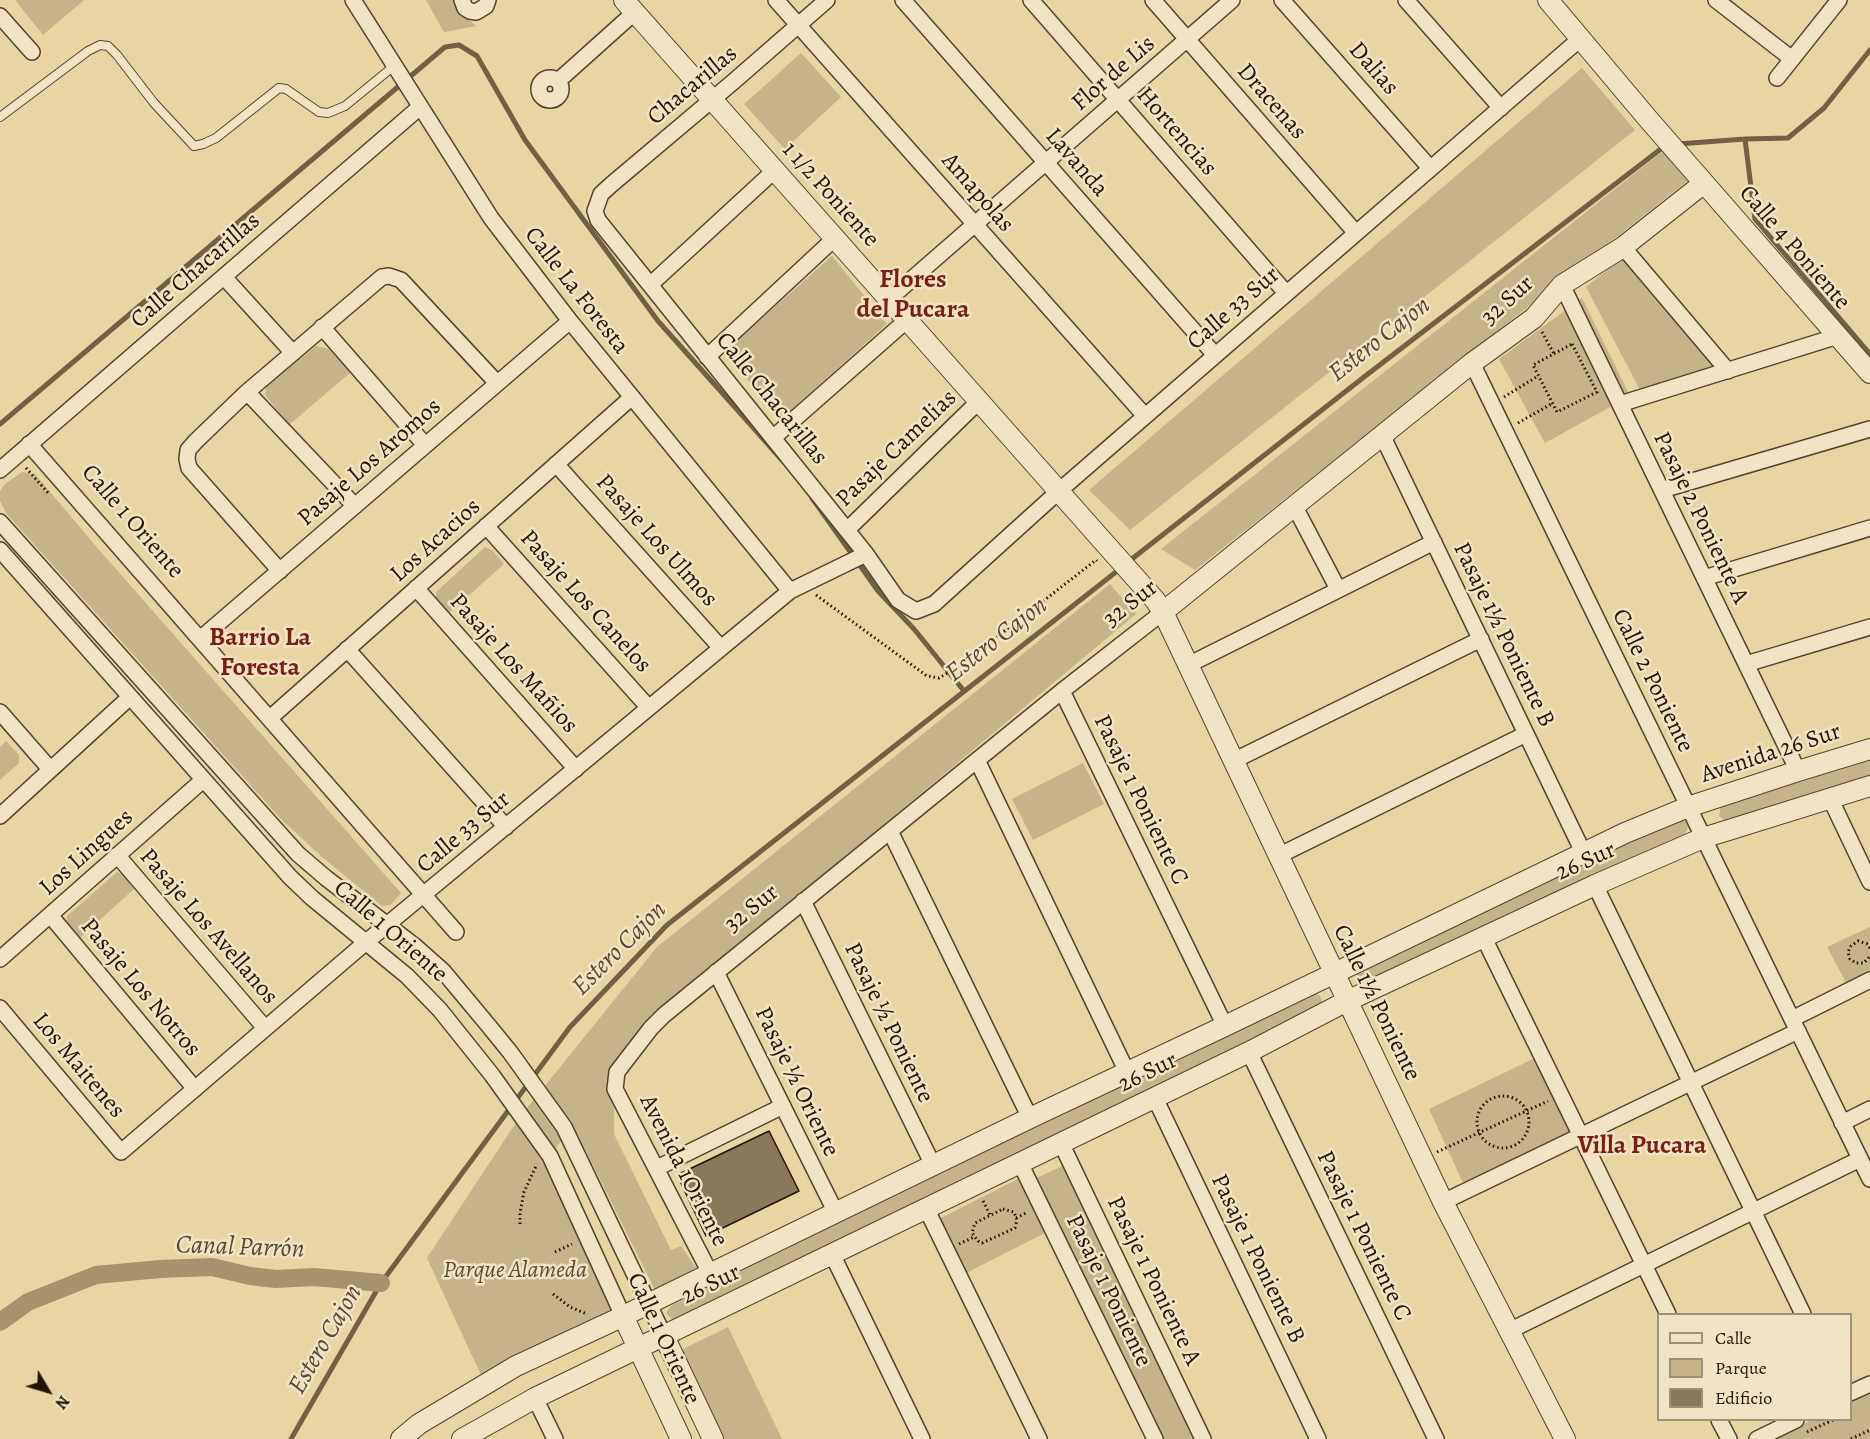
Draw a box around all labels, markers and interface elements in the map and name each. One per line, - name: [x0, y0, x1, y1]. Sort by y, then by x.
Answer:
- street label: Flor de Lis: [1066, 30, 1162, 118]
- street label: Dalias: [1342, 36, 1404, 102]
- street label: Chacarillas: [642, 40, 744, 132]
- street label: Dracenas: [1230, 58, 1312, 146]
- street label: Hortencias: [1130, 82, 1222, 182]
- street label: Lavanda: [1038, 123, 1114, 203]
- street label: 1 1/2 Poniente: [775, 136, 885, 254]
- street label: Amapolas: [935, 147, 1019, 239]
- street label: Calle 4 Poniente: [1732, 180, 1856, 316]
- street label: Calle Chacarillas: [125, 207, 267, 335]
- street label: Calle La Foresta: [518, 222, 634, 360]
- street label: Calle 33 Sur: [1182, 261, 1286, 357]
- district label: Flores del Pucara: [857, 265, 969, 326]
- street label: 32 Sur: [1476, 270, 1540, 332]
- water label: Estero Cajon: [1323, 291, 1437, 389]
- street label: Calle Chacarillas: [709, 327, 833, 471]
- street label: Pasaje Camelias: [831, 384, 963, 514]
- street label: Pasaje Los Aromos: [292, 393, 448, 533]
- street label: Pasaje 2 Poniente A: [1646, 427, 1754, 609]
- street label: Calle 1 Oriente: [75, 459, 189, 585]
- street label: Pasaje Los Ulmos: [589, 469, 723, 613]
- street label: Los Acacios: [385, 493, 487, 589]
- street label: Pasaje Los Canelos: [513, 525, 657, 679]
- street label: Pasaje 1½ Poniente B: [1446, 538, 1560, 732]
- street label: 32 Sur: [1098, 574, 1164, 634]
- street label: Pasaje Los Mañios: [443, 588, 583, 740]
- water label: Estero Cajon: [940, 591, 1054, 689]
- street label: Calle 2 Poniente: [1605, 605, 1699, 757]
- district label: Barrio La Foresta: [209, 623, 311, 684]
- street label: Pasaje 1 Poniente C: [1086, 710, 1194, 890]
- street label: Avenida 26 Sur: [1697, 718, 1845, 790]
- street label: Calle 33 Sur: [411, 786, 517, 880]
- street label: Los Lingues: [34, 803, 140, 903]
- street label: 26 Sur: [1552, 836, 1620, 888]
- street label: Pasaje Los Avellanos: [133, 843, 283, 1011]
- street label: Calle 1 Oriente: [327, 875, 453, 989]
- street label: 32 Sur: [719, 879, 785, 939]
- water label: Estero Cajon: [566, 895, 674, 1003]
- street label: Pasaje Los Notros: [74, 913, 206, 1063]
- street label: Calle 1½ Poniente: [1326, 920, 1426, 1086]
- street label: Pasaje ½ Poniente: [837, 938, 939, 1108]
- street label: Pasaje ½ Oriente: [747, 1002, 845, 1162]
- street label: Los Maitenes: [26, 1007, 130, 1125]
- street label: 26 Sur: [1114, 1046, 1182, 1100]
- street label: Avenida 1Oriente: [632, 1090, 734, 1252]
- district label: Villa Pucara: [1578, 1131, 1706, 1163]
- street label: Pasaje 1 Poniente C: [1309, 1146, 1417, 1326]
- street label: Pasaje 1 Poniente B: [1204, 1170, 1310, 1348]
- street label: Pasaje 1 Poniente A: [1100, 1192, 1206, 1370]
- street label: Pasaje 1 Poniente: [1059, 1210, 1157, 1372]
- water label: Canal Parrón: [175, 1230, 305, 1266]
- park label: Parque Alameda: [443, 1257, 587, 1285]
- street label: 26 Sur: [677, 1258, 745, 1312]
- street label: Calle 1 Oriente: [620, 1269, 706, 1409]
- water label: Estero Cajon: [282, 1280, 370, 1400]
- legend: [1657, 1313, 1852, 1421]
- text: Calle: [1715, 1326, 1752, 1350]
- text: Parque: [1715, 1356, 1767, 1380]
- north arrow: [18, 1361, 78, 1421]
- text: Edificio: [1715, 1386, 1772, 1410]
- text: N: [50, 1391, 74, 1413]

